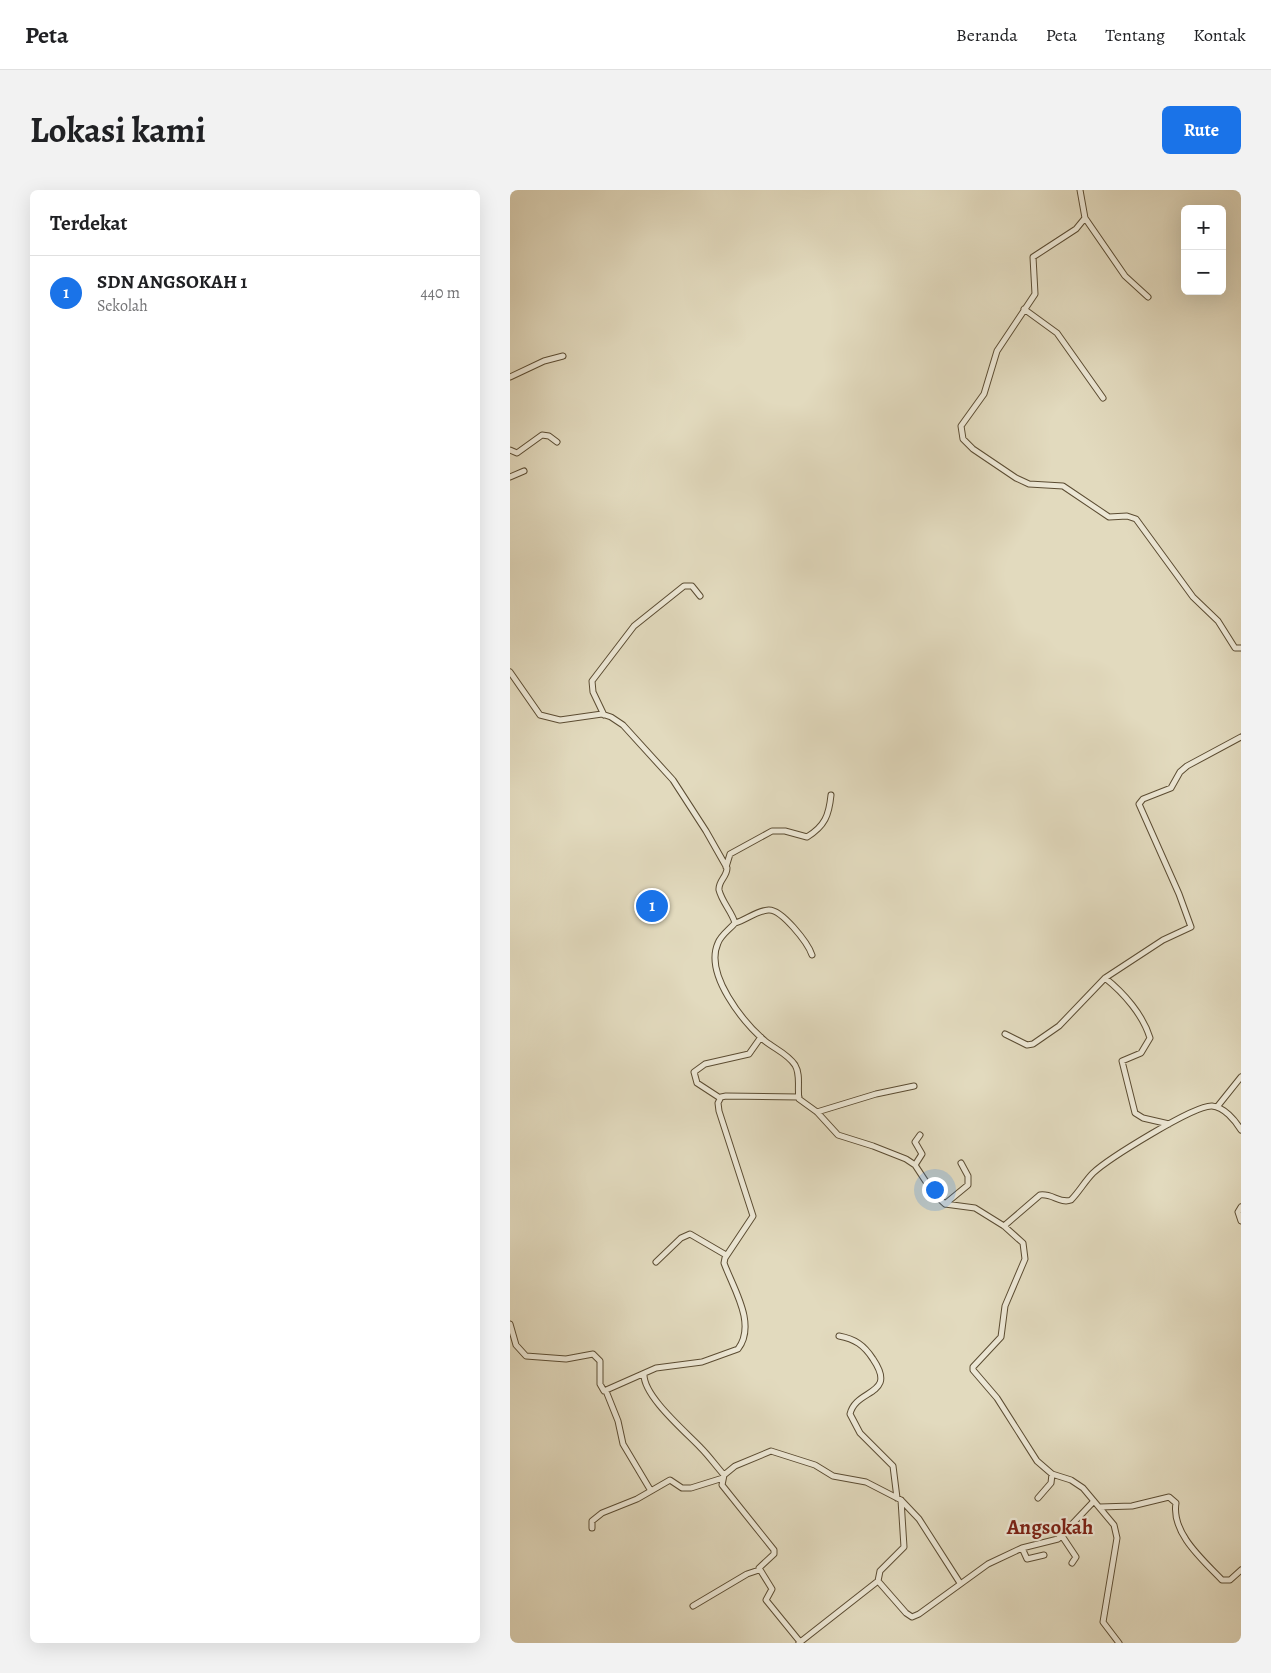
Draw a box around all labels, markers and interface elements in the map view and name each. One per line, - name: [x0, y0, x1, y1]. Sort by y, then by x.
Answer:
- text: Peta: [25, 19, 69, 51]
- text: Beranda: [956, 23, 1018, 47]
- text: Peta: [1046, 23, 1077, 47]
- text: Tentang: [1105, 23, 1165, 47]
- text: Kontak: [1193, 23, 1246, 47]
- text: Lokasi kami: [30, 106, 206, 154]
- button: Rute: [1162, 106, 1241, 154]
- map controls: [1181, 205, 1226, 295]
- button: +: [1181, 205, 1226, 250]
- text: Terdekat: [50, 209, 128, 237]
- button: −: [1181, 250, 1226, 295]
- text: SDN ANGSOKAH 1: [97, 269, 247, 295]
- text: 1: [63, 282, 69, 304]
- text: 440 m: [420, 282, 460, 304]
- text: Sekolah: [97, 295, 148, 317]
- pin: 1: [636, 887, 668, 925]
- your location: [922, 1177, 948, 1203]
- district label: Angsokah: [1006, 1513, 1093, 1541]

